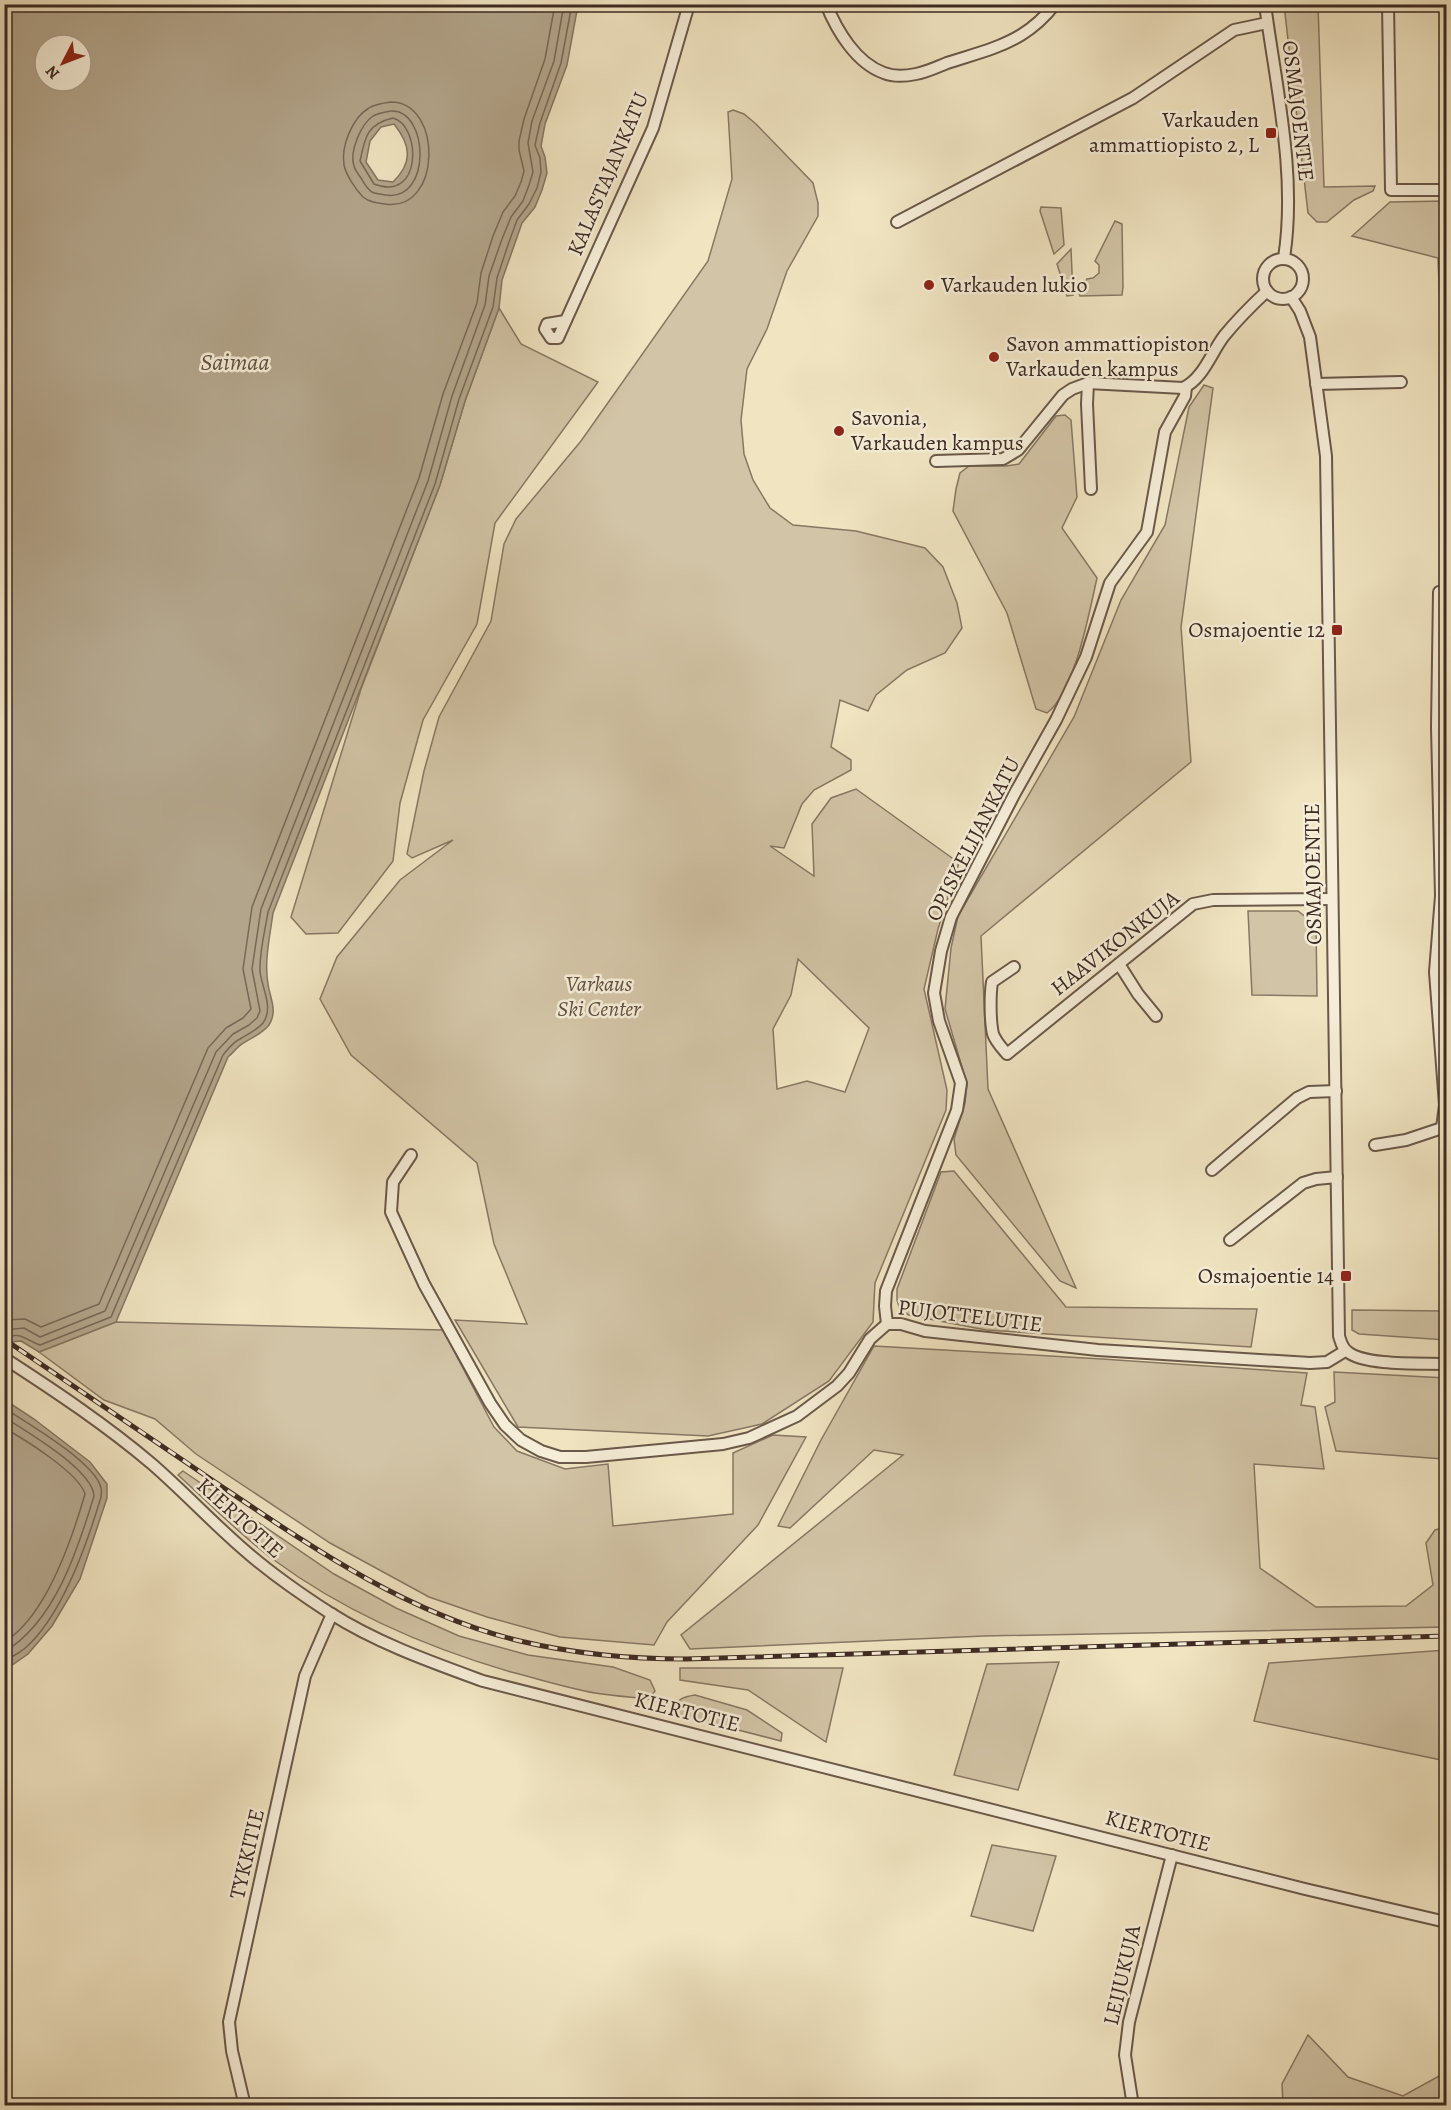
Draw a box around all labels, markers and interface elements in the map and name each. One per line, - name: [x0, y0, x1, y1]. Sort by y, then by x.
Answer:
- north arrow: [33, 33, 93, 93]
- street label: OSMAJOENTIE: [1274, 39, 1322, 183]
- text: N: [40, 60, 65, 84]
- street label: KALASTAJANKATU: [560, 88, 656, 260]
- place label: Varkauden ammattiopisto 2, L: [1089, 105, 1260, 160]
- marker: Varkauden ammattiopisto 2, L: [1264, 126, 1278, 140]
- place label: Varkauden lukio: [940, 270, 1087, 300]
- marker: Varkauden lukio: [922, 278, 936, 292]
- place label: Savon ammattiopiston Varkauden kampus: [1005, 329, 1210, 384]
- water label: Saimaa: [201, 346, 269, 378]
- marker: Savon ammattiopiston Varkauden kampus: [987, 350, 1001, 364]
- place label: Savonia, Varkauden kampus: [850, 403, 1023, 458]
- marker: Savonia, Varkauden kampus: [832, 424, 846, 438]
- place label: Osmajoentie 12: [1188, 615, 1325, 645]
- marker: Osmajoentie 12: [1330, 623, 1344, 637]
- street label: OPISKELIJANKATU: [919, 752, 1027, 926]
- street label: OSMAJOENTIE: [1297, 803, 1329, 945]
- street label: HAAVIKONKUJA: [1044, 883, 1186, 1003]
- park label: Varkaus Ski Center: [557, 969, 642, 1024]
- place label: Osmajoentie 14: [1198, 1261, 1334, 1291]
- marker: Osmajoentie 14: [1339, 1269, 1353, 1283]
- street label: PUJOTTELUTIE: [896, 1292, 1044, 1340]
- street label: KIERTOTIE: [190, 1471, 290, 1565]
- street label: KIERTOTIE: [631, 1684, 743, 1740]
- street label: KIERTOTIE: [1102, 1803, 1214, 1859]
- street label: TYKKITIE: [222, 1806, 272, 1902]
- street label: LEIJUKUJA: [1096, 1921, 1148, 2028]

